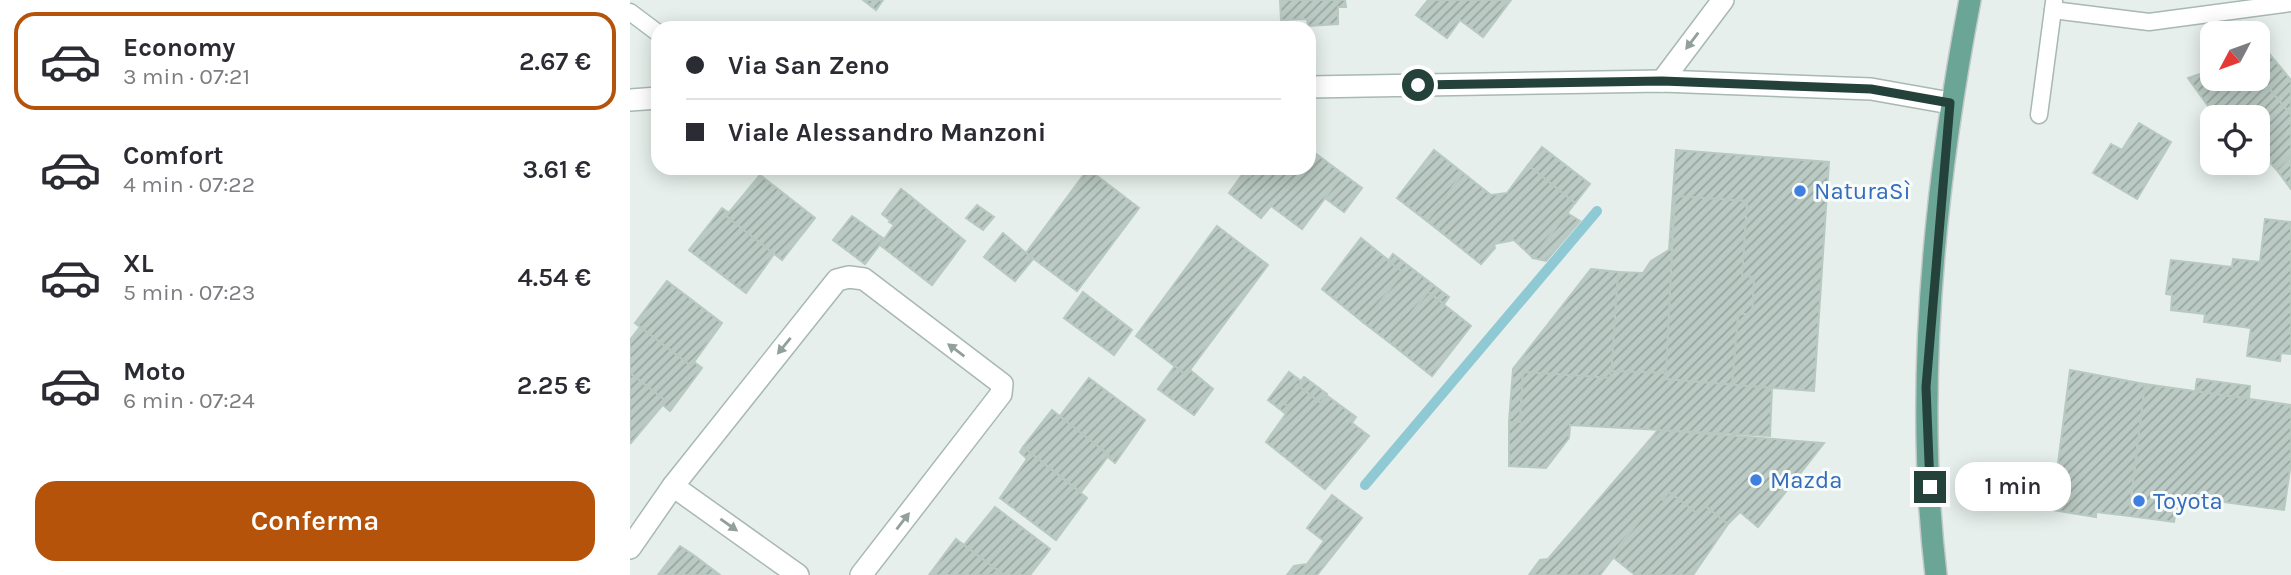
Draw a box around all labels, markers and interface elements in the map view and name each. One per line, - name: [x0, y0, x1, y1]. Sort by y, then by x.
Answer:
- north arrow: [2200, 21, 2270, 91]
- map controls: [2200, 21, 2270, 175]
- icon: car: [39, 30, 102, 93]
- one-way arrow: [1685, 31, 1700, 49]
- text: Economy: [123, 32, 235, 63]
- text: 2.67 €: [519, 46, 591, 77]
- text: Via San Zeno: [728, 50, 890, 81]
- text: 3 min · 07:21: [123, 63, 250, 90]
- route start: [1402, 69, 1434, 101]
- button: locate: [2200, 105, 2270, 175]
- text: Viale Alessandro Manzoni: [728, 117, 1046, 148]
- icon: car: [39, 138, 102, 201]
- text: Comfort: [123, 140, 224, 171]
- text: 3.61 €: [522, 154, 591, 185]
- text: 4 min · 07:22: [123, 171, 255, 198]
- place label: NaturaSì: [1814, 177, 1911, 205]
- marker: NaturaSì: [1792, 183, 1808, 199]
- icon: car: [39, 246, 102, 309]
- text: XL: [123, 248, 154, 279]
- text: 4.54 €: [517, 262, 591, 293]
- text: 5 min · 07:23: [123, 279, 255, 306]
- one-way arrow: [777, 337, 792, 355]
- one-way arrow: [947, 343, 965, 357]
- icon: car: [39, 354, 102, 417]
- text: Moto: [123, 356, 185, 387]
- text: 2.25 €: [517, 370, 591, 401]
- text: 6 min · 07:24: [123, 387, 255, 414]
- callout: 1 min: [1954, 462, 2070, 512]
- place label: Mazda: [1770, 466, 1842, 494]
- route end: [1914, 471, 1946, 503]
- marker: Mazda: [1748, 472, 1764, 488]
- text: 1 min: [1984, 473, 2042, 500]
- button: Conferma: [35, 481, 595, 561]
- place label: Toyota: [2153, 487, 2223, 515]
- marker: Toyota: [2131, 493, 2147, 509]
- one-way arrow: [895, 512, 909, 530]
- one-way arrow: [719, 518, 738, 532]

